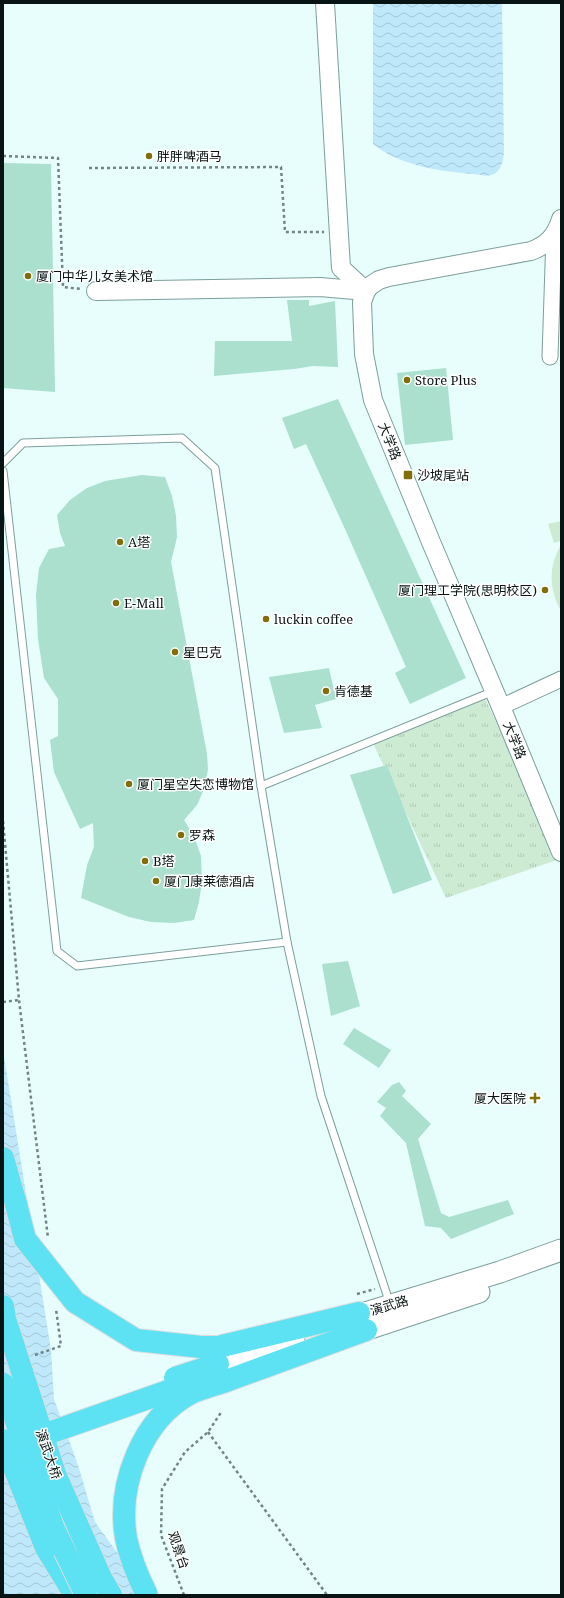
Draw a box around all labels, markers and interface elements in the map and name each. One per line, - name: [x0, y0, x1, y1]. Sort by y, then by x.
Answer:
- place label: 胖胖啤酒马: [157, 147, 222, 165]
- marker: 胖胖啤酒马: [144, 151, 154, 161]
- place label: 厦门中华儿女美术馆: [36, 267, 153, 285]
- marker: 厦门中华儿女美术馆: [23, 271, 33, 281]
- place label: Store Plus: [415, 371, 477, 389]
- marker: Store Plus: [402, 375, 412, 385]
- street label: 大学路: [374, 420, 406, 462]
- place label: 沙坡尾站: [417, 466, 469, 484]
- marker: 沙坡尾站: [402, 469, 414, 481]
- place label: A塔: [128, 533, 150, 551]
- marker: A塔: [115, 537, 125, 547]
- place label: 厦门理工学院(思明校区): [398, 581, 537, 599]
- marker: 厦门理工学院(思明校区): [540, 585, 550, 595]
- place label: E-Mall: [124, 594, 164, 612]
- marker: E-Mall: [111, 598, 121, 608]
- place label: luckin coffee: [274, 610, 353, 628]
- marker: luckin coffee: [261, 614, 271, 624]
- place label: 星巴克: [183, 643, 222, 661]
- marker: 星巴克: [170, 647, 180, 657]
- place label: 肯德基: [334, 682, 373, 700]
- marker: 肯德基: [321, 686, 331, 696]
- street label: 大学路: [499, 719, 531, 761]
- place label: 厦门星空失恋博物馆: [137, 775, 254, 793]
- marker: 厦门星空失恋博物馆: [124, 779, 134, 789]
- place label: 罗森: [189, 826, 215, 844]
- marker: 罗森: [176, 830, 186, 840]
- place label: B塔: [153, 852, 175, 870]
- marker: B塔: [140, 856, 150, 866]
- place label: 厦门康莱德酒店: [164, 872, 255, 890]
- marker: 厦门康莱德酒店: [151, 876, 161, 886]
- place label: 厦大医院: [474, 1089, 526, 1107]
- marker: 厦大医院: [529, 1092, 541, 1104]
- street label: 演武路: [368, 1291, 410, 1319]
- street label: 演武大桥: [32, 1426, 66, 1482]
- street label: 观景台: [164, 1529, 194, 1571]

